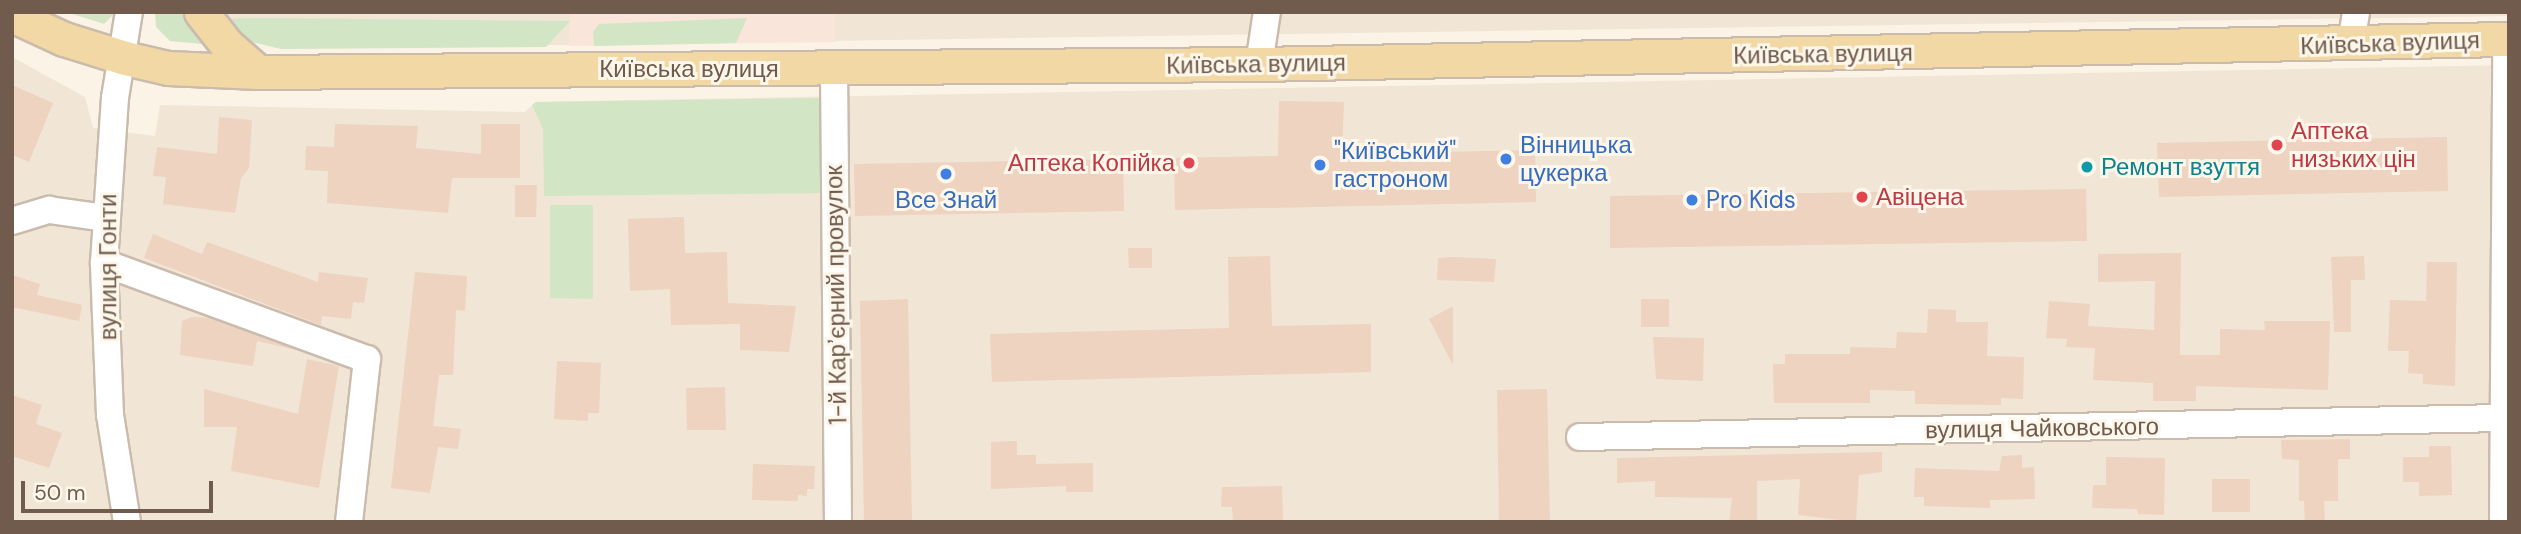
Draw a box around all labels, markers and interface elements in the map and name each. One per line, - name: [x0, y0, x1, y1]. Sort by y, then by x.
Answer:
- street label: Київська вулиця: [2300, 25, 2480, 61]
- street label: Київська вулиця: [1733, 38, 1913, 70]
- street label: Київська вулиця: [1166, 48, 1346, 80]
- street label: Київська вулиця: [599, 55, 779, 83]
- place label: Аптека низьких цін: [2291, 117, 2416, 173]
- place label: Вінницька цукерка: [1520, 131, 1632, 187]
- place label: "Київський" гастроном: [1334, 137, 1456, 193]
- marker: Аптека низьких цін: [2269, 137, 2285, 153]
- place label: Аптека Копійка: [1008, 149, 1175, 177]
- marker: Вінницька цукерка: [1498, 151, 1514, 167]
- place label: Ремонт взуття: [2101, 153, 2260, 181]
- marker: Аптека Копійка: [1181, 155, 1197, 171]
- marker: "Київський" гастроном: [1312, 157, 1328, 173]
- marker: Ремонт взуття: [2079, 159, 2095, 175]
- street label: 1-й Карʼєрний провулок: [819, 165, 853, 425]
- marker: Все Знай: [938, 166, 954, 182]
- place label: Авіцена: [1876, 183, 1964, 211]
- place label: Все Знай: [895, 186, 997, 214]
- place label: Pro Kids: [1706, 186, 1796, 214]
- marker: Авіцена: [1854, 189, 1870, 205]
- marker: Pro Kids: [1684, 192, 1700, 208]
- street label: вулиця Гонти: [94, 194, 122, 340]
- street label: вулиця Чайковського: [1925, 412, 2159, 444]
- scale bar: [24, 468, 217, 512]
- text: 50 m: [34, 479, 85, 507]

